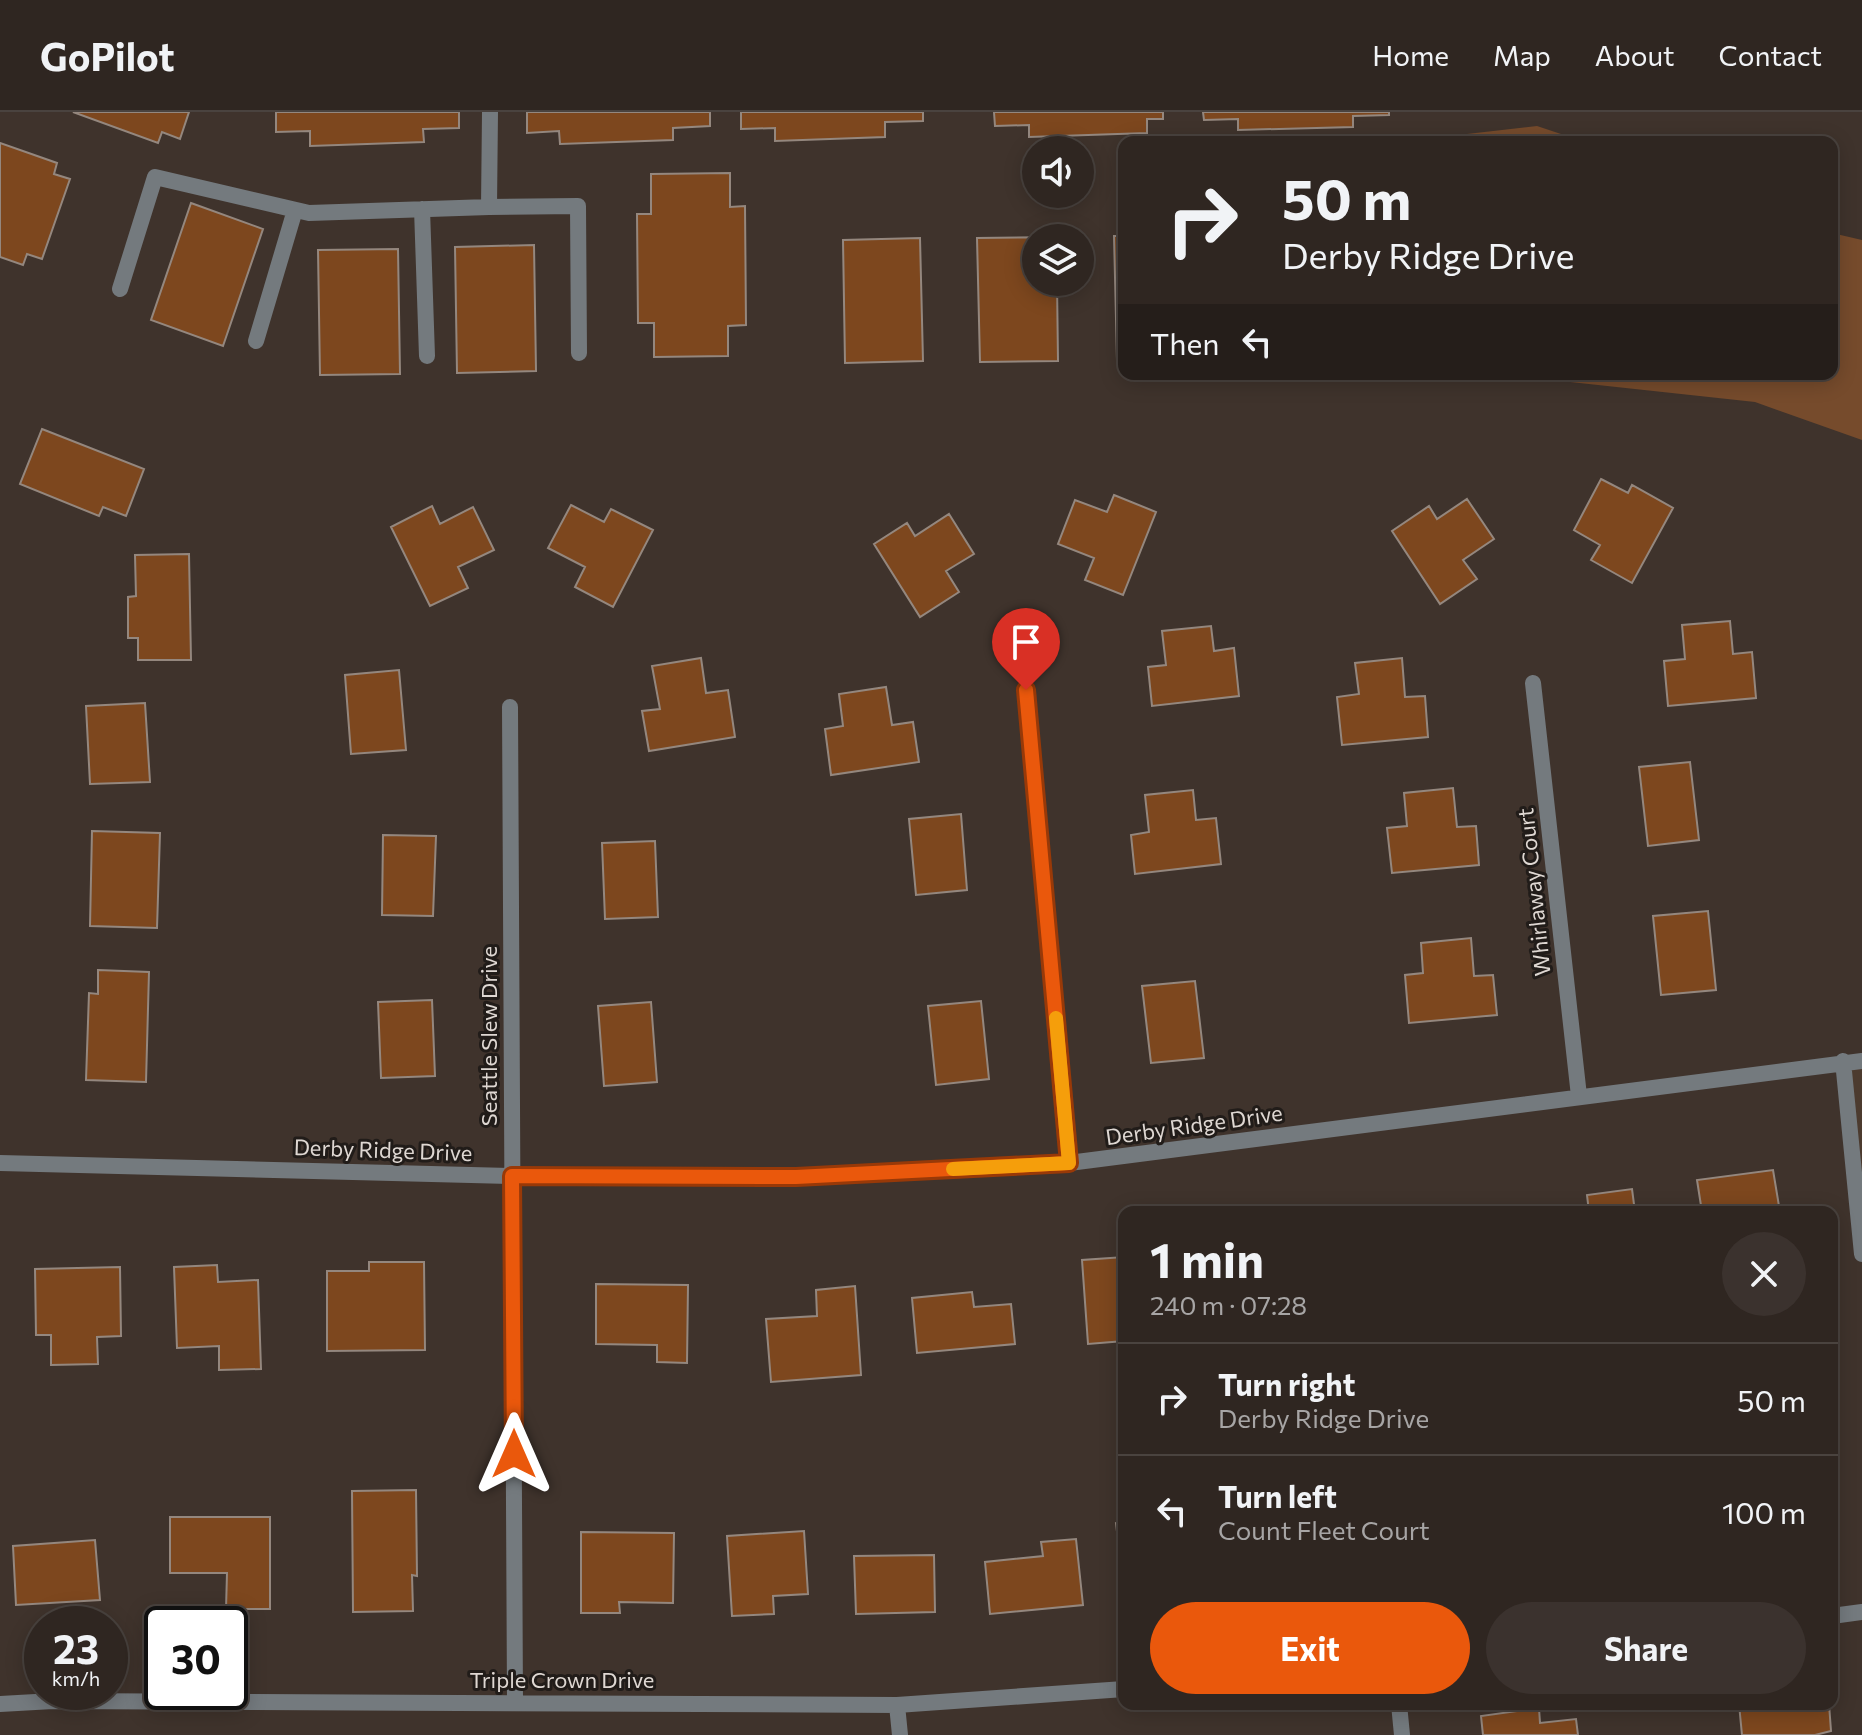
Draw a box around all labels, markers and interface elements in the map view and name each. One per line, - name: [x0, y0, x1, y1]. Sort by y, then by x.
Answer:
- text: GoPilot: [40, 32, 175, 79]
- text: Home: [1372, 38, 1449, 72]
- text: Map: [1493, 38, 1551, 72]
- text: About: [1595, 38, 1675, 72]
- text: Contact: [1719, 38, 1822, 72]
- map controls: [1022, 136, 1094, 296]
- button: sound: [1022, 136, 1094, 208]
- text: 50 m: [1282, 163, 1411, 232]
- icon: right: [1150, 168, 1254, 272]
- button: layers: [1022, 224, 1094, 296]
- text: Derby Ridge Drive: [1282, 232, 1574, 276]
- icon: left: [1235, 320, 1279, 364]
- text: Then: [1150, 324, 1219, 361]
- pin: [992, 608, 1060, 690]
- icon: arrive: [1004, 620, 1048, 664]
- street label: Whirlaway Court: [1511, 807, 1556, 977]
- street label: Seattle Slew Drive: [475, 946, 502, 1126]
- street label: Derby Ridge Drive: [1104, 1099, 1284, 1150]
- street label: Derby Ridge Drive: [293, 1133, 473, 1166]
- text: 1 min: [1150, 1229, 1264, 1288]
- button: close: [1722, 1232, 1806, 1316]
- text: 240 m · 07:28: [1150, 1289, 1307, 1320]
- text: Turn right: [1218, 1365, 1355, 1402]
- icon: right: [1150, 1377, 1194, 1421]
- text: 50 m: [1737, 1381, 1806, 1418]
- text: Derby Ridge Drive: [1218, 1402, 1429, 1433]
- position arrow: [472, 1412, 556, 1496]
- text: Turn left: [1218, 1477, 1337, 1514]
- icon: left: [1150, 1489, 1194, 1533]
- text: 100 m: [1722, 1493, 1806, 1530]
- text: Count Fleet Court: [1218, 1514, 1430, 1545]
- button: Exit: [1150, 1602, 1470, 1694]
- button: Share: [1486, 1602, 1806, 1694]
- speed limit sign: 30: [144, 1606, 248, 1710]
- text: 23: [53, 1623, 99, 1672]
- text: km/h: [52, 1666, 100, 1690]
- street label: Triple Crown Drive: [470, 1666, 654, 1693]

